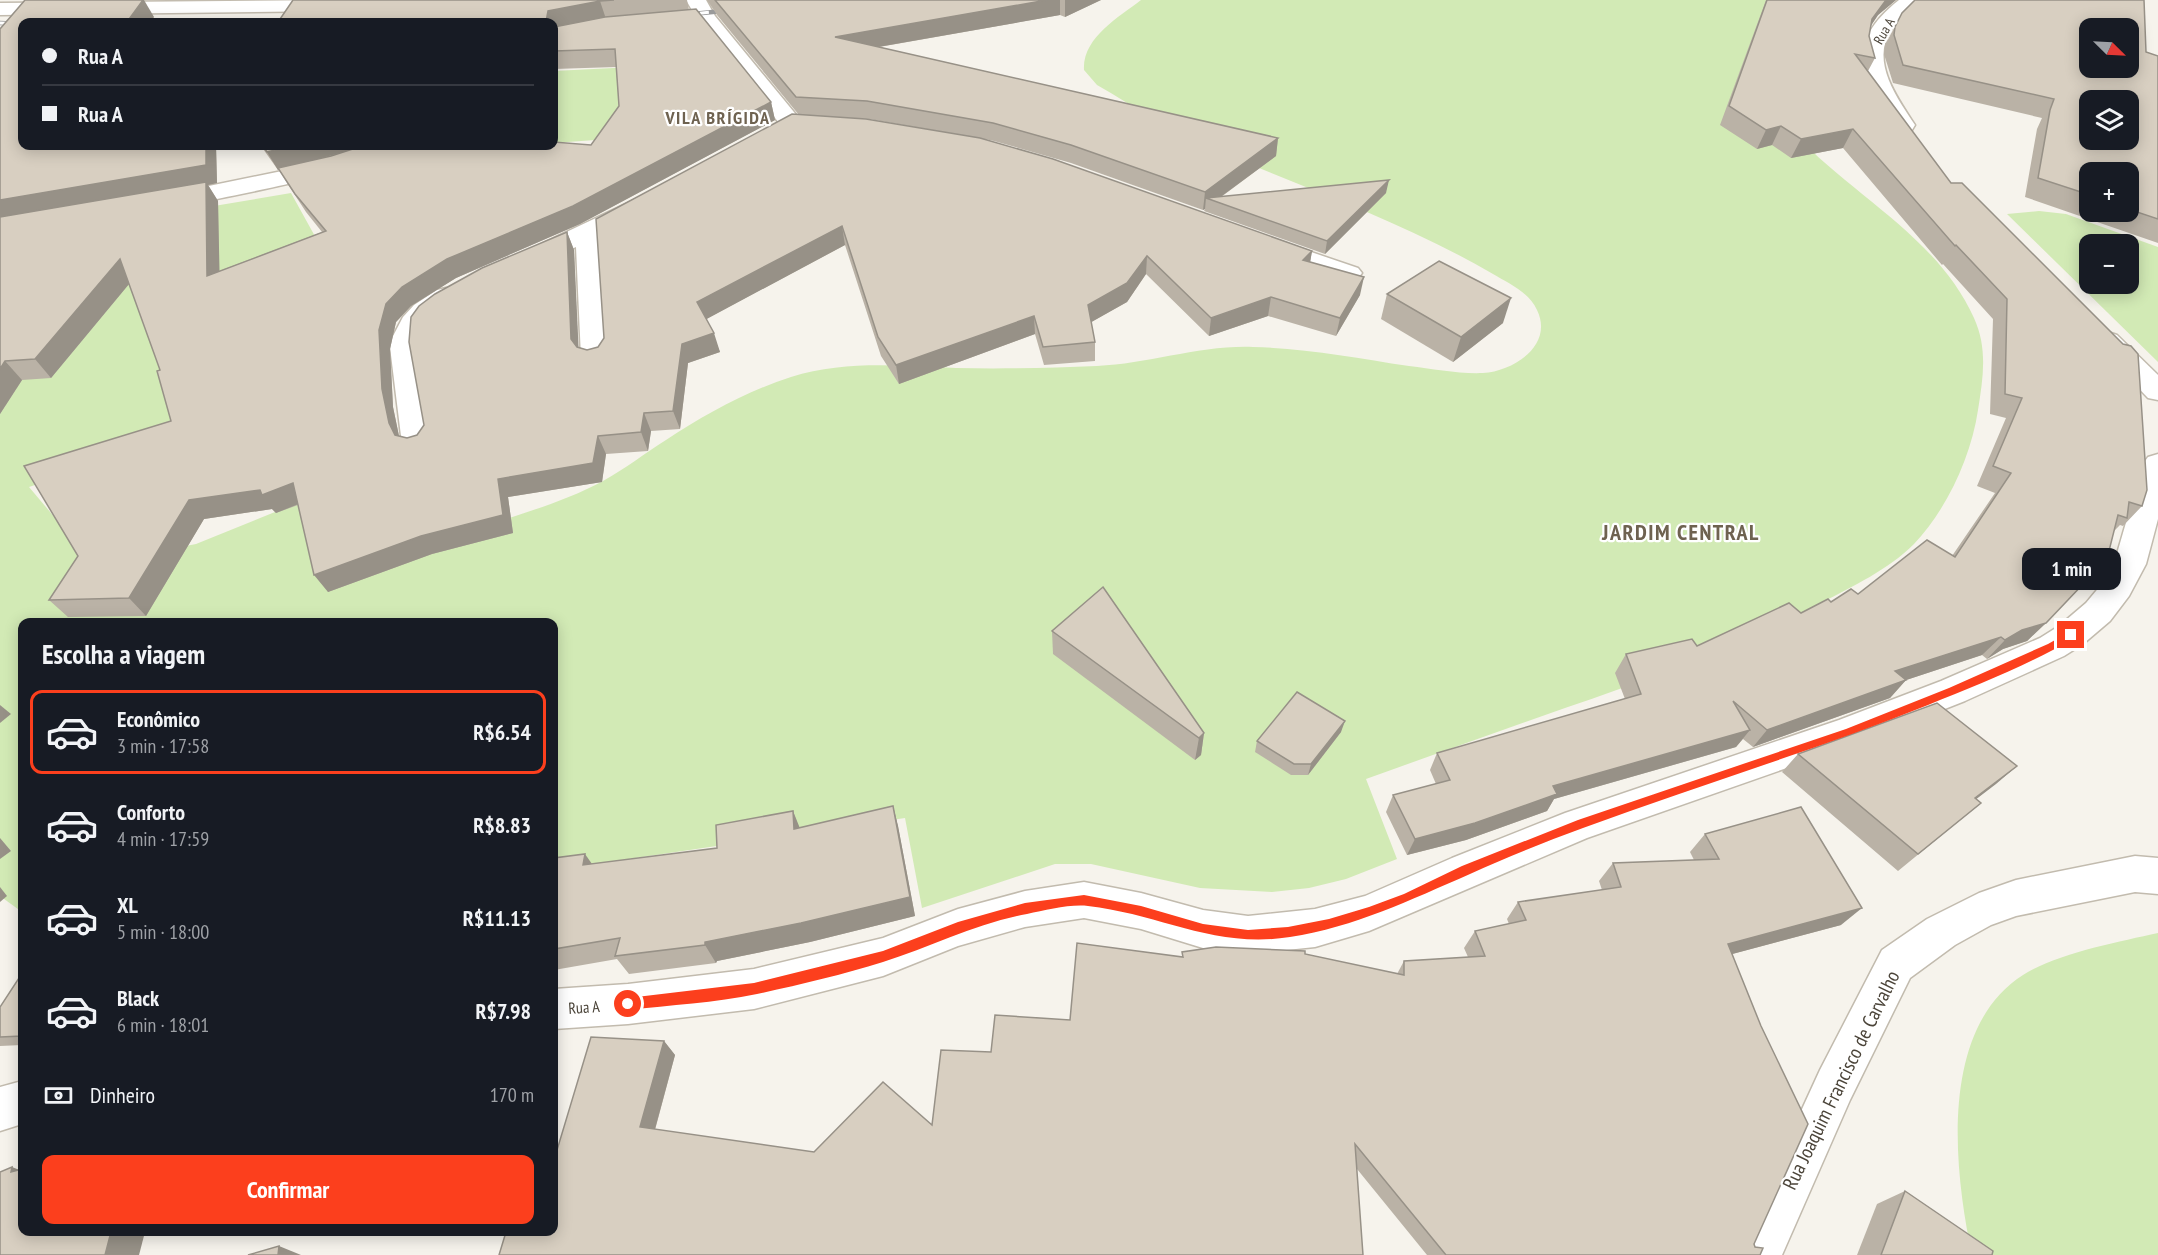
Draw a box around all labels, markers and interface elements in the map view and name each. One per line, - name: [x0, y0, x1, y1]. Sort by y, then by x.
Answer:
- street label: Rua A: [1869, 14, 1899, 47]
- north arrow: [2079, 18, 2139, 78]
- map controls: [2079, 18, 2139, 294]
- text: Rua A: [78, 42, 123, 70]
- button: layers: [2079, 90, 2139, 150]
- text: Rua A: [78, 100, 123, 128]
- district label: VILA BRÍGIDA: [665, 106, 770, 129]
- button: +: [2079, 162, 2139, 222]
- button: −: [2079, 234, 2139, 294]
- district label: JARDIM CENTRAL: [1601, 518, 1760, 546]
- callout: 1 min: [2022, 548, 2120, 590]
- text: 1 min: [2051, 556, 2092, 582]
- route end: [2057, 621, 2084, 648]
- text: Escolha a viagem: [42, 637, 205, 671]
- icon: car: [45, 705, 99, 759]
- text: Econômico: [117, 705, 200, 733]
- text: R$6.54: [473, 718, 531, 746]
- text: 3 min · 17:58: [117, 733, 209, 759]
- icon: car: [45, 798, 99, 852]
- text: Conforto: [117, 798, 185, 826]
- text: R$8.83: [473, 811, 531, 839]
- text: 4 min · 17:59: [117, 826, 209, 852]
- icon: car: [45, 891, 99, 945]
- text: XL: [117, 891, 138, 919]
- text: R$11.13: [463, 904, 531, 932]
- text: 5 min · 18:00: [117, 919, 209, 945]
- street label: Rua Joaquim Francisco de Carvalho: [1777, 966, 1905, 1194]
- icon: car: [45, 984, 99, 1038]
- text: Black: [117, 984, 159, 1012]
- route start: [614, 990, 641, 1017]
- street label: Rua A: [568, 996, 601, 1018]
- text: R$7.98: [475, 997, 531, 1025]
- text: 6 min · 18:01: [117, 1012, 209, 1038]
- icon: cash: [42, 1079, 75, 1112]
- text: Dinheiro: [90, 1081, 155, 1109]
- text: 170 m: [490, 1082, 534, 1108]
- button: Confirmar: [42, 1155, 534, 1224]

